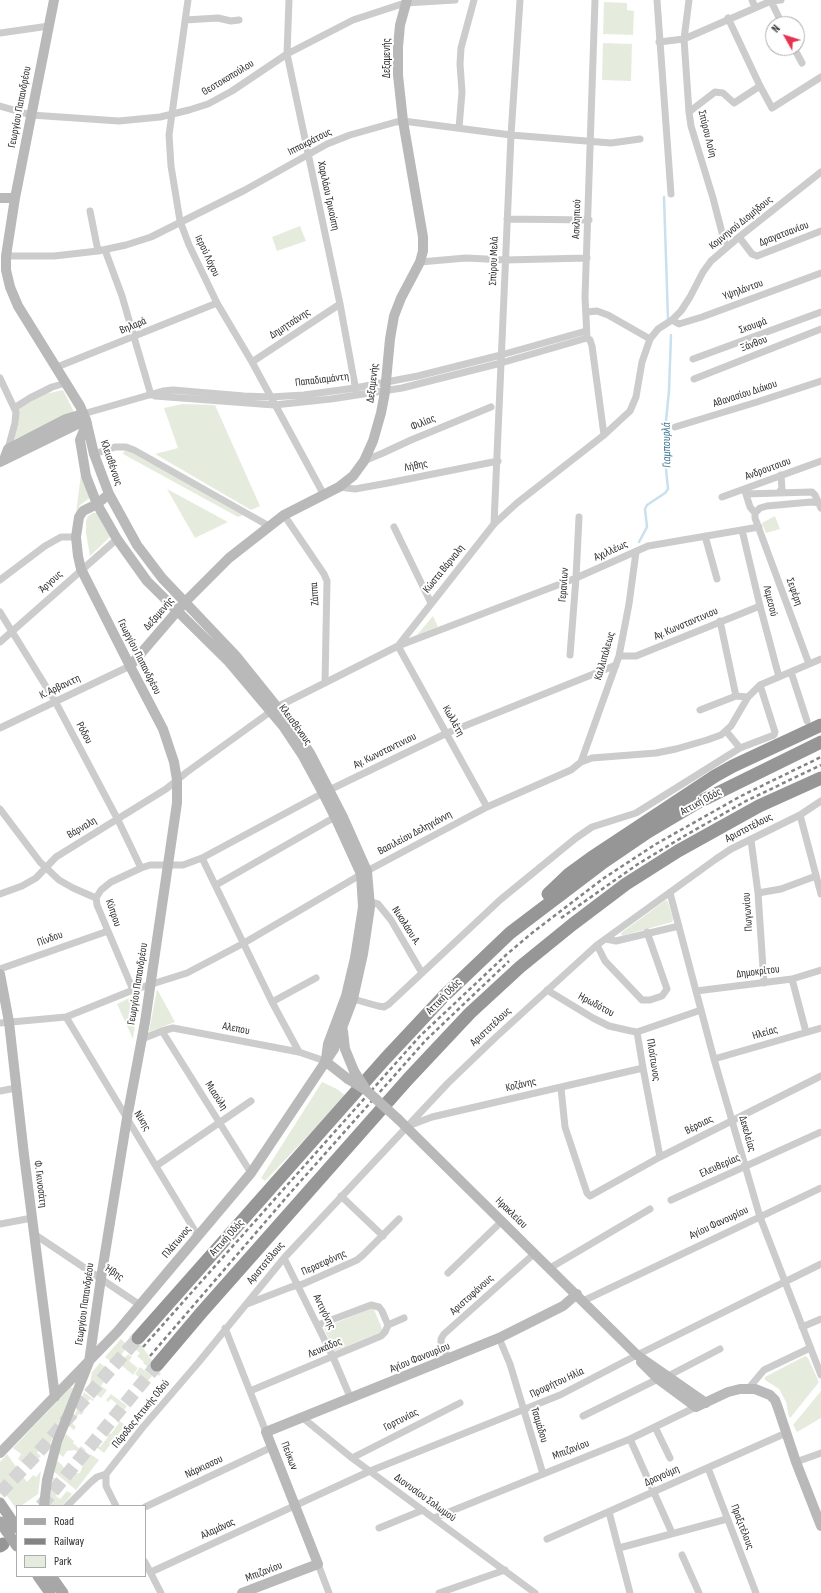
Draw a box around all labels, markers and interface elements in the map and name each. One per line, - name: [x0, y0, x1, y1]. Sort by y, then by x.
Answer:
- north arrow: [765, 16, 805, 56]
- text: N: [769, 22, 783, 35]
- street label: Δεξαμενής: [380, 38, 394, 78]
- street label: Θεοτοκοπούλου: [199, 57, 257, 99]
- street label: Γεωργίου Παπανδρέου: [6, 65, 34, 149]
- street label: Σπύρου Λούη: [695, 109, 719, 159]
- street label: Ιπποκράτους: [286, 125, 334, 159]
- street label: Χαριλάου Τρικούπη: [314, 160, 342, 232]
- street label: Κομνηνού Διομήδους: [707, 193, 775, 253]
- street label: Ασκληπιού: [570, 199, 584, 239]
- street label: Δραγατσανίου: [757, 218, 811, 250]
- street label: Ιερού Λόχου: [192, 233, 222, 279]
- street label: Σπύρου Μελά: [487, 236, 501, 286]
- street label: Υψηλάντου: [721, 277, 765, 303]
- street label: Δημητσάνης: [267, 306, 313, 342]
- street label: Βηλαρά: [118, 315, 148, 337]
- street label: Σκουφά: [737, 315, 769, 337]
- street label: Ξάνθου: [739, 333, 769, 355]
- street label: Δεξαμενής: [364, 362, 382, 404]
- street label: Παπαδιαμάντη: [294, 370, 350, 390]
- street label: Αθανασίου Διάκου: [711, 377, 779, 411]
- street label: Φιλίας: [409, 412, 437, 434]
- water label: Γιαμπουρλά: [659, 422, 675, 468]
- street label: Κλεισθένους: [97, 438, 125, 488]
- street label: Ανδρουτσιου: [743, 455, 793, 483]
- street label: Λήθης: [403, 457, 429, 475]
- street label: Αχιλλέως: [592, 538, 630, 564]
- street label: Κώστα Βάρναλη: [420, 542, 468, 596]
- street label: Γερανίων: [556, 567, 572, 603]
- street label: Άργους: [37, 568, 65, 596]
- street label: Σεφέρη: [783, 576, 805, 608]
- street label: Ζάππα: [308, 582, 322, 606]
- street label: Λεμεσού: [760, 584, 780, 618]
- street label: Δεξαμενής: [141, 595, 177, 633]
- street label: Αγ. Κωνσταντινιου: [652, 605, 720, 643]
- street label: Γεωργίου Παπανδρέου: [114, 617, 164, 697]
- street label: Καλλιπόλεως: [592, 630, 618, 682]
- street label: Κ. Αρβανιτη: [38, 672, 82, 702]
- street label: Κλεισθένους: [276, 702, 314, 748]
- street label: Κωλλέτη: [439, 703, 467, 739]
- street label: Ρόδου: [73, 720, 95, 746]
- street label: Αγ. Κωνσταντινιου: [351, 730, 419, 772]
- street label: Αττική Οδός: [678, 785, 724, 819]
- street label: Βασιλείου Δεληγιάννη: [376, 808, 454, 858]
- street label: Αριστοτέλους: [723, 810, 775, 846]
- street label: Βάρναλη: [65, 814, 99, 842]
- street label: Πωγωνίου: [740, 892, 756, 932]
- street label: Κύπρου: [102, 897, 124, 929]
- street label: Νικολάου Α.: [389, 904, 423, 948]
- street label: Πίνδου: [35, 928, 65, 950]
- street label: Γεωργίου Παπανδρέου: [125, 942, 151, 1026]
- street label: Δημοκρίτου: [736, 963, 780, 981]
- street label: Αττική Οδός: [424, 976, 464, 1018]
- street label: Ηρωδότου: [576, 990, 616, 1020]
- street label: Αριστοτέλους: [468, 1005, 514, 1049]
- street label: Αλεπου: [221, 1020, 251, 1038]
- street label: Ηλείας: [751, 1023, 779, 1043]
- street label: Πλούτωνος: [643, 1038, 663, 1082]
- street label: Κοζάνης: [504, 1075, 538, 1095]
- street label: Μιαούλη: [202, 1079, 230, 1113]
- street label: Νίκης: [131, 1108, 153, 1134]
- street label: Βέροιας: [683, 1112, 715, 1138]
- street label: Δεκελείας: [736, 1114, 758, 1154]
- street label: Ελευθερίας: [698, 1151, 742, 1181]
- street label: Φ. Γκινοσάτη: [31, 1160, 49, 1208]
- street label: Ηρακλείου: [492, 1195, 530, 1231]
- street label: Αγίου Φανουρίου: [687, 1204, 751, 1242]
- street label: Αττική Οδός: [207, 1217, 247, 1259]
- street label: Πλάτωνος: [160, 1223, 194, 1261]
- street label: Αριστοτέλους: [244, 1239, 288, 1287]
- street label: Περσεφόνης: [299, 1247, 349, 1279]
- street label: Γεωργίου Παπανδρέου: [73, 1262, 97, 1346]
- street label: Ήβης: [102, 1262, 126, 1284]
- street label: Αριστοφάνους: [447, 1272, 497, 1318]
- street label: Αντιγόνης: [310, 1292, 338, 1332]
- street label: Λευκάδος: [306, 1335, 344, 1361]
- street label: Αγίου Φανουρίου: [388, 1340, 452, 1376]
- street label: Προφήτου Ηλία: [528, 1365, 586, 1401]
- street label: Πάροδος Αττικής Οδού: [109, 1377, 173, 1451]
- street label: Γορτυνίας: [381, 1406, 421, 1434]
- street label: Τσαμάδου: [527, 1406, 551, 1444]
- street label: Μπιζανίου: [551, 1437, 591, 1463]
- street label: Πεύκων: [278, 1440, 300, 1472]
- street label: Νάρκισσου: [183, 1453, 225, 1481]
- street label: Δραγούμη: [643, 1462, 681, 1490]
- street label: Διονυσίου Σολωμού: [392, 1471, 458, 1525]
- street label: Πραξιτέλους: [727, 1503, 757, 1551]
- legend: [16, 1505, 146, 1577]
- text: Road: [54, 1514, 74, 1529]
- street label: Αλαμάνας: [199, 1515, 237, 1543]
- text: Railway: [54, 1534, 84, 1549]
- text: Park: [54, 1554, 72, 1569]
- street label: Μπιζανίου: [244, 1559, 284, 1585]

